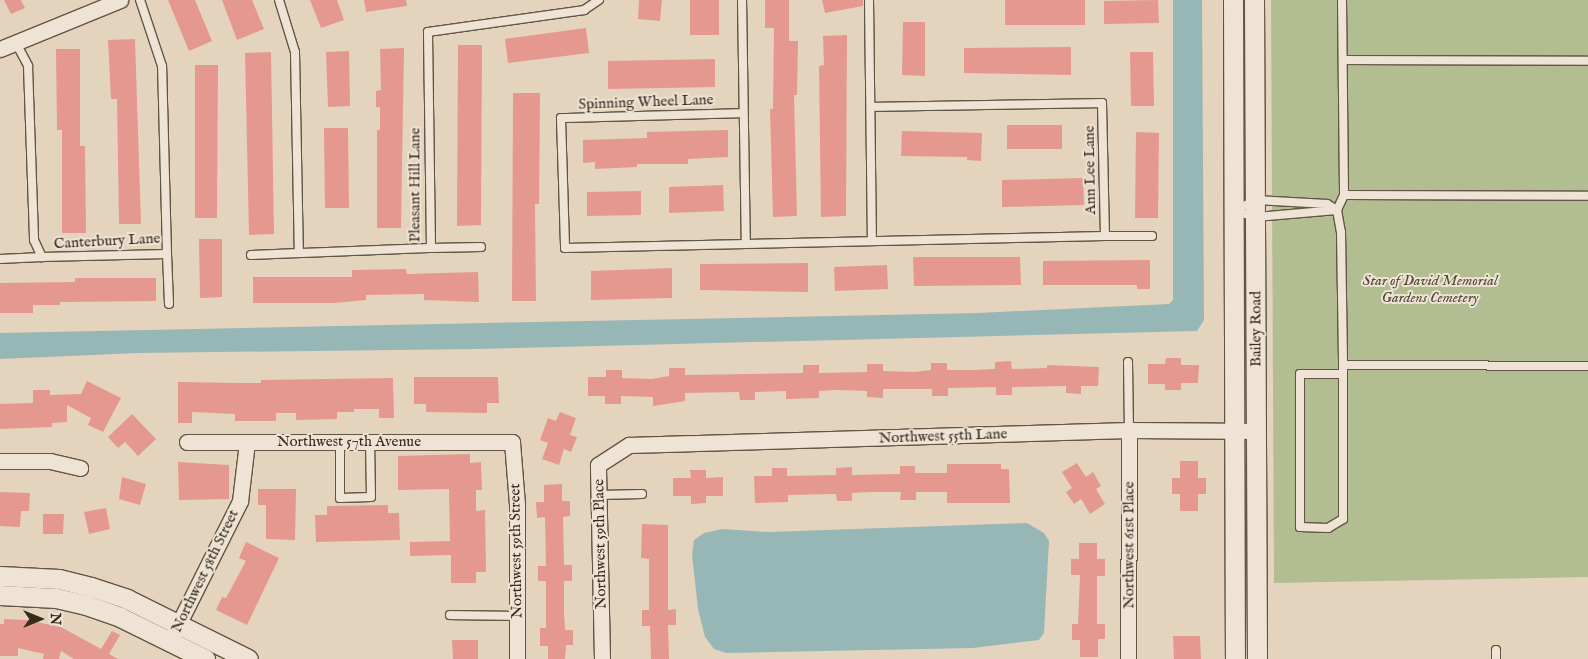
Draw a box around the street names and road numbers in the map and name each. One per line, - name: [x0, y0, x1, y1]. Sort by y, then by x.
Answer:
- street label: Spinning Wheel Lane: [578, 91, 714, 113]
- street label: Ann Lee Lane: [1080, 125, 1100, 215]
- street label: Pleasant Hill Lane: [406, 128, 424, 242]
- street label: Canterbury Lane: [53, 229, 161, 253]
- street label: Bailey Road: [1247, 291, 1265, 367]
- street label: Northwest 55th Lane: [878, 425, 1008, 447]
- street label: Northwest 57th Avenue: [277, 433, 421, 451]
- street label: Northwest 59th Place: [590, 479, 610, 609]
- street label: Northwest 61st Place: [1120, 481, 1138, 609]
- street label: Northwest 59th Street: [506, 483, 526, 619]
- street label: Northwest 58th Street: [167, 507, 243, 635]

